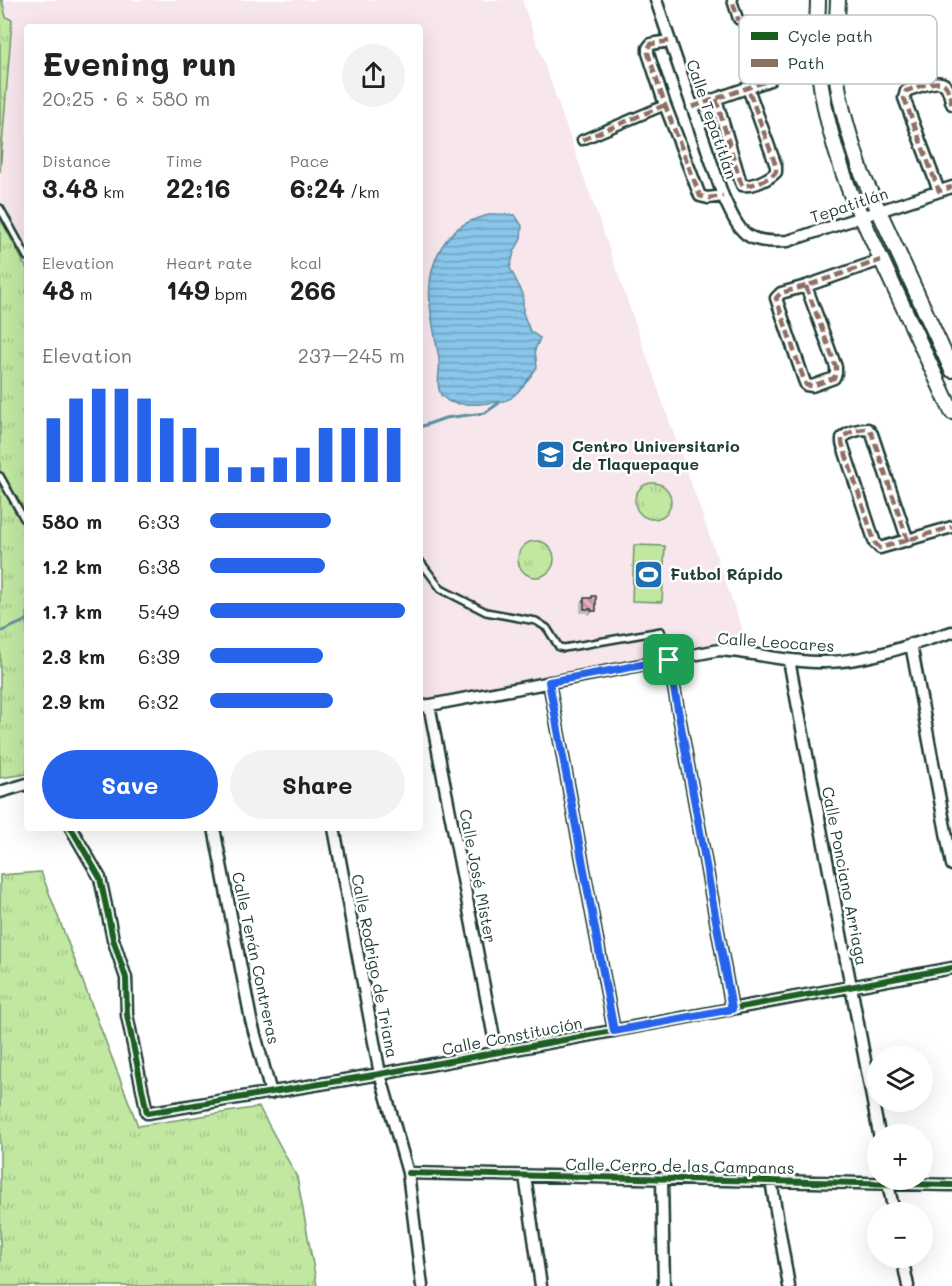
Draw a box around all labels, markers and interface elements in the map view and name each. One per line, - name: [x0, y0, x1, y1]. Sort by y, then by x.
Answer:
- legend: [739, 15, 937, 84]
- text: Cycle path: [788, 25, 872, 46]
- text: Evening run: [42, 41, 236, 84]
- button: share: [342, 44, 405, 107]
- text: Path: [788, 52, 824, 73]
- street label: Calle Tepatitlán: [682, 56, 743, 181]
- text: 20:25 · 6 × 580 m: [42, 85, 210, 111]
- text: Distance: [42, 150, 111, 171]
- text: Time: [166, 150, 202, 171]
- text: Pace: [290, 150, 329, 171]
- text: 3.48: [42, 171, 98, 205]
- text: 22:16: [166, 171, 231, 205]
- text: 6:24: [290, 171, 345, 205]
- text: km: [98, 181, 125, 202]
- text: /km: [345, 181, 380, 202]
- street label: Tepatitlán: [807, 182, 890, 227]
- text: Elevation: [42, 252, 114, 273]
- text: Heart rate: [166, 252, 252, 273]
- text: kcal: [290, 252, 322, 273]
- text: 48: [42, 273, 75, 307]
- text: 149: [166, 273, 210, 307]
- text: 266: [290, 273, 336, 307]
- text: m: [75, 283, 92, 304]
- text: bpm: [210, 283, 248, 304]
- text: Elevation: [42, 342, 132, 368]
- text: 237–245 m: [298, 342, 405, 368]
- place label: Centro Universitario de Tlaquepaque: [572, 435, 740, 474]
- school or university icon: Centro Universitario de Tlaquepaque: [535, 439, 567, 471]
- text: 580 m: [42, 508, 102, 534]
- text: 6:33: [138, 508, 180, 534]
- text: 1.2 km: [42, 553, 102, 579]
- text: 6:38: [138, 553, 180, 579]
- sports icon: Futbol Rápido: [633, 558, 665, 590]
- place label: Futbol Rápido: [670, 563, 783, 584]
- text: 1.7 km: [42, 598, 102, 624]
- text: 5:49: [138, 598, 179, 624]
- street label: Calle Leocares: [717, 627, 835, 656]
- pin: [643, 634, 694, 685]
- text: 2.3 km: [42, 643, 105, 669]
- text: 6:39: [138, 643, 180, 669]
- icon: arrive: [652, 643, 685, 676]
- text: 2.9 km: [42, 688, 105, 714]
- text: 6:32: [138, 688, 179, 714]
- button: Save: [42, 750, 218, 819]
- button: Share: [230, 750, 405, 819]
- street label: Calle Ponciano Arriaga: [818, 785, 873, 967]
- street label: Calle José Mister: [455, 807, 502, 945]
- street label: Calle Terán Contreras: [228, 870, 285, 1046]
- street label: Calle Rodrigo de Triana: [347, 872, 404, 1060]
- street label: Calle Constitución: [440, 1012, 584, 1059]
- map controls: [867, 1046, 933, 1268]
- button: layers: [867, 1046, 933, 1112]
- button: +: [867, 1124, 933, 1190]
- street label: Calle Cerro de las Campanas: [565, 1153, 795, 1178]
- button: −: [867, 1202, 933, 1268]

